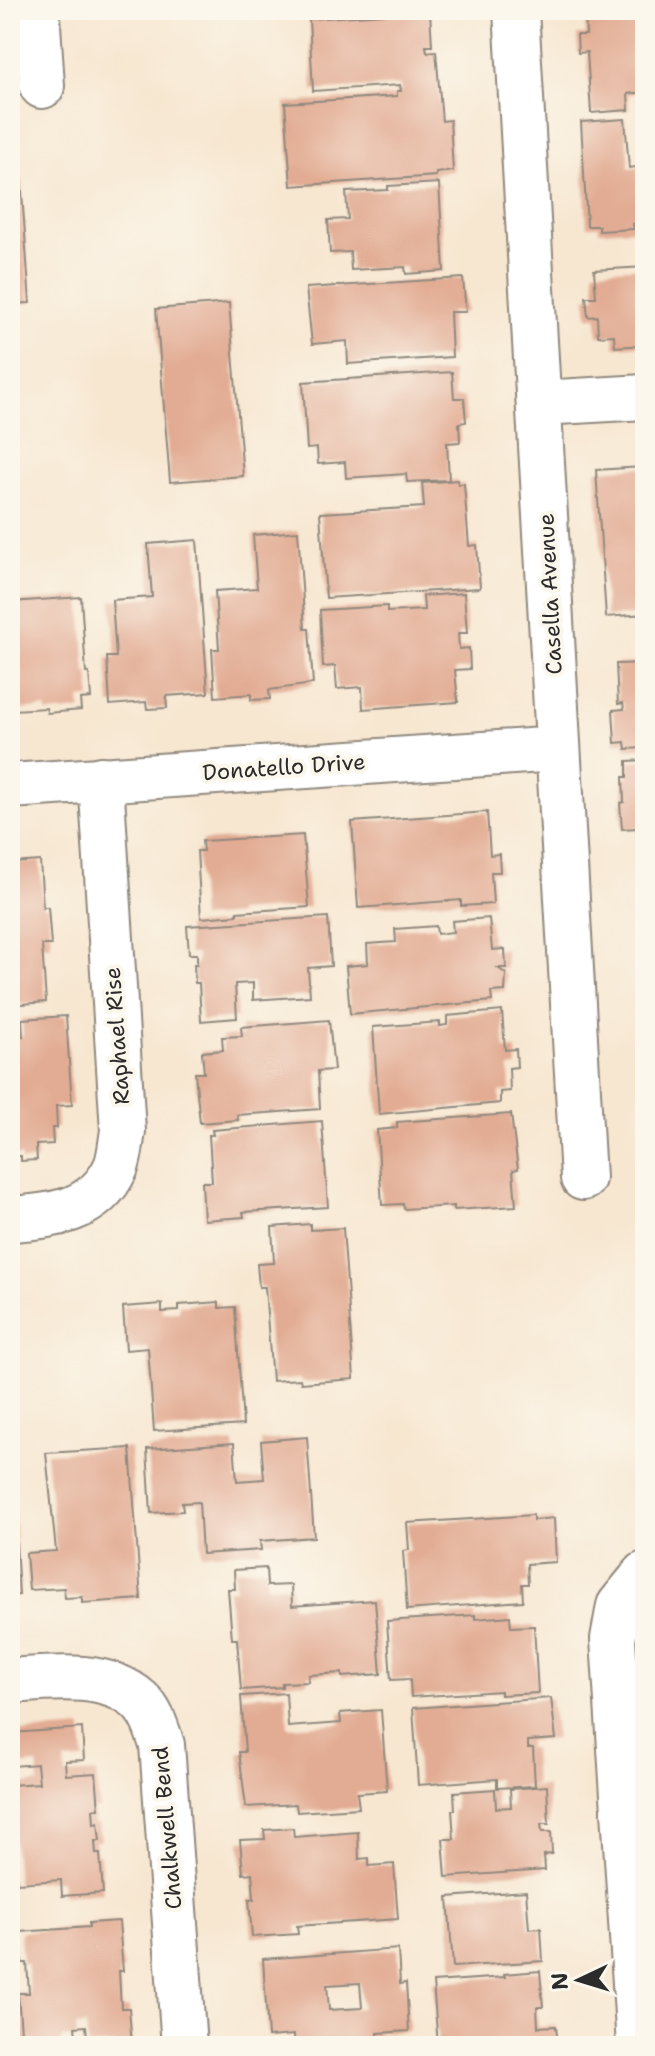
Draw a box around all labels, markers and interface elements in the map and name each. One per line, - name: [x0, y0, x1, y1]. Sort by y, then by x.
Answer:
- street label: Casella Avenue: [531, 513, 569, 675]
- street label: Donatello Drive: [202, 747, 366, 787]
- street label: Raphael Rise: [98, 966, 136, 1106]
- street label: Chalkwell Bend: [145, 1745, 189, 1911]
- north arrow: [539, 1940, 619, 2020]
- text: N: [544, 1972, 575, 1991]

